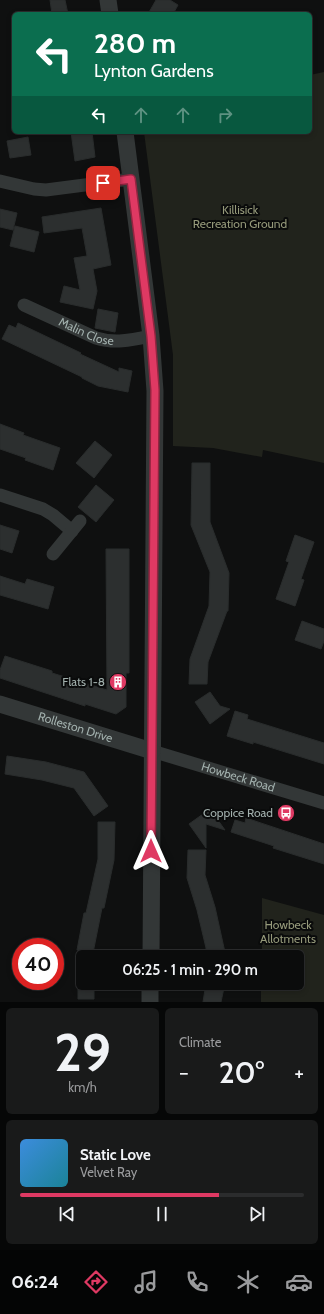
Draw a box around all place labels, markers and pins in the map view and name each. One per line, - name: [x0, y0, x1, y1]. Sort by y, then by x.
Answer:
- pin: [86, 166, 120, 200]
- building icon: Flats 1-8: [108, 672, 128, 692]
- place label: Flats 1-8: [62, 674, 105, 689]
- bus stop icon: Coppice Road: [276, 803, 296, 823]
- place label: Coppice Road: [203, 805, 273, 820]

